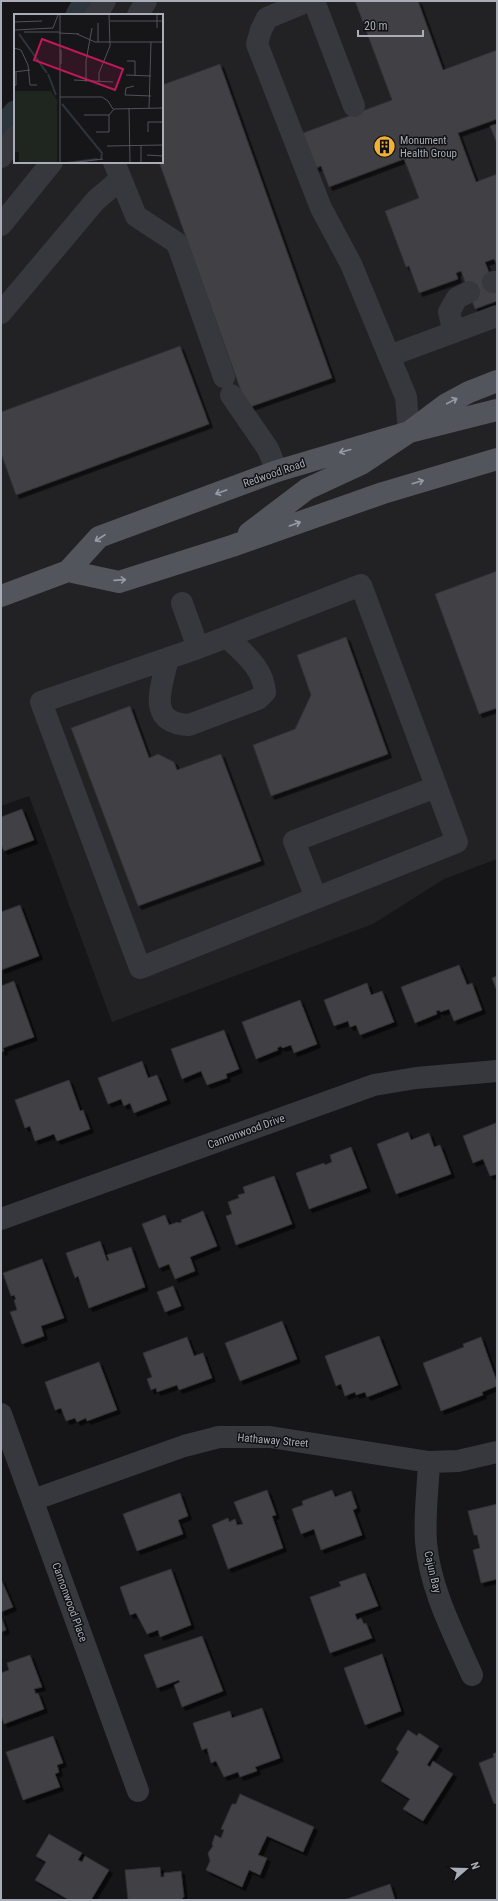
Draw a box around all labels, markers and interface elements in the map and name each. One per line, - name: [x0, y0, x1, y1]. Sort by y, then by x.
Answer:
- scale bar: [358, 12, 423, 38]
- inset map: [14, 14, 163, 163]
- text: 20 m: [364, 19, 388, 33]
- building icon: Monument Health Group: [372, 133, 398, 159]
- place label: Monument Health Group: [400, 134, 457, 160]
- one-way arrow: [446, 397, 458, 405]
- one-way arrow: [338, 448, 351, 455]
- street label: Redwood Road: [241, 457, 307, 490]
- one-way arrow: [411, 478, 424, 485]
- one-way arrow: [216, 488, 228, 496]
- one-way arrow: [289, 519, 301, 527]
- one-way arrow: [95, 534, 106, 542]
- one-way arrow: [113, 577, 126, 584]
- street label: Cannonwood Drive: [206, 1111, 287, 1151]
- street label: Hathaway Street: [237, 1431, 309, 1450]
- street label: Cajun Bay: [421, 1550, 444, 1595]
- street label: Cannonwood Place: [49, 1561, 90, 1644]
- north arrow: [446, 1849, 486, 1889]
- text: N: [468, 1860, 482, 1871]

